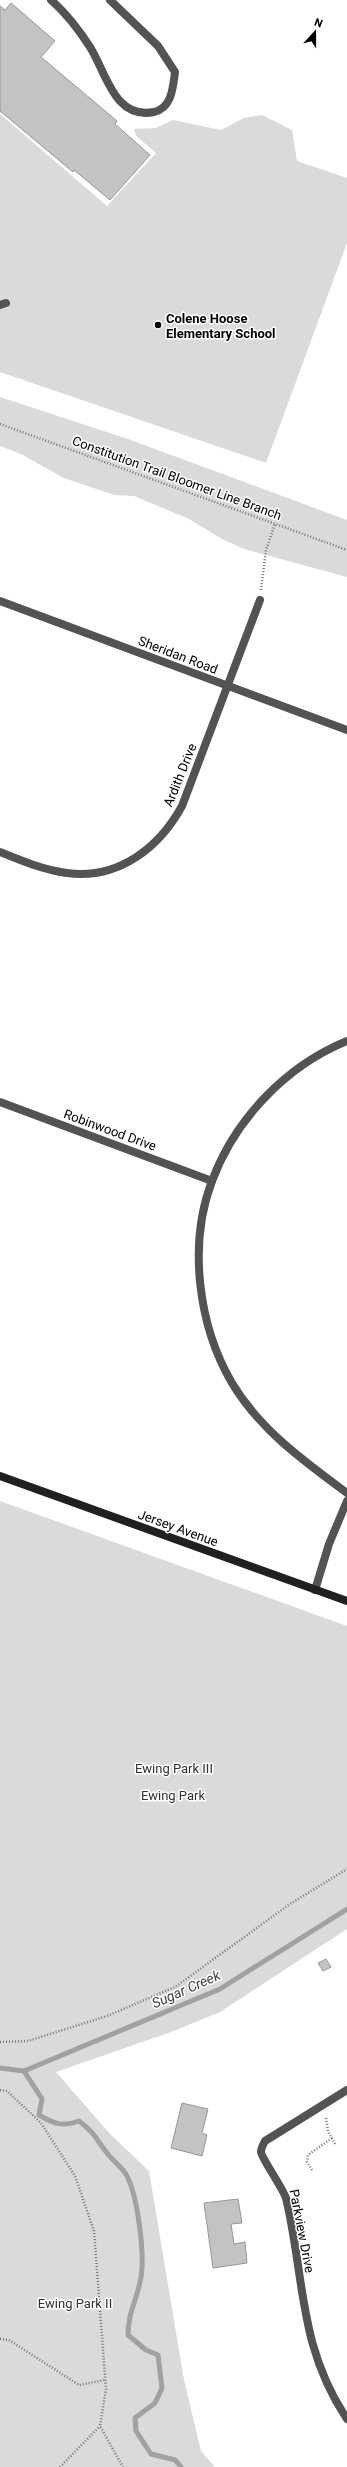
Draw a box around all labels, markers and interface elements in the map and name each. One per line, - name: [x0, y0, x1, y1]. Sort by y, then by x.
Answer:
- north arrow: [295, 12, 335, 52]
- text: N: [312, 16, 325, 31]
- place label: Colene Hoose Elementary School: [166, 311, 276, 341]
- marker: Colene Hoose Elementary School: [153, 320, 163, 330]
- street label: Constitution Trail Bloomer Line Branch: [70, 433, 284, 523]
- street label: Sheridan Road: [136, 633, 220, 677]
- street label: Ardith Drive: [160, 741, 200, 809]
- street label: Robinwood Drive: [62, 1106, 158, 1154]
- street label: Jersey Avenue: [136, 1507, 220, 1549]
- park label: Ewing Park III: [135, 1761, 213, 1776]
- park label: Ewing Park: [141, 1788, 205, 1803]
- water label: Sugar Creek: [149, 1966, 224, 2011]
- street label: Parkview Drive: [287, 2188, 317, 2274]
- park label: Ewing Park II: [38, 2296, 112, 2311]

